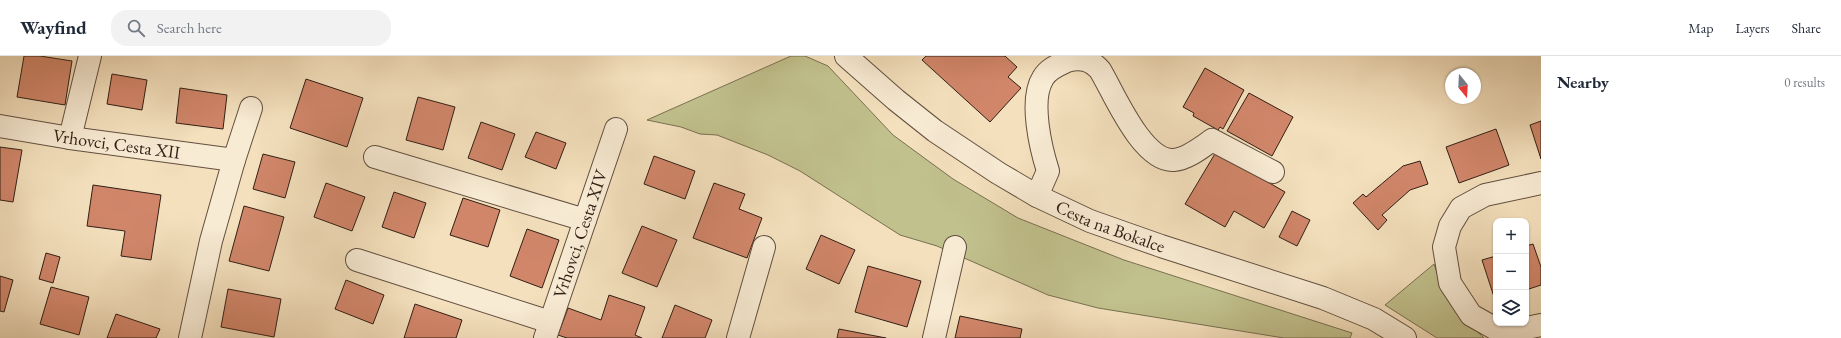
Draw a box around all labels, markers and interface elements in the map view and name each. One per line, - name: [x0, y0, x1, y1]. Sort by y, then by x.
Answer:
- search box: [111, 10, 391, 46]
- text: Wayfind: [20, 15, 87, 40]
- icon: search: [125, 17, 147, 39]
- text: Search here: [157, 18, 222, 37]
- text: Map: [1688, 19, 1713, 37]
- text: Layers: [1735, 19, 1770, 37]
- text: Share: [1792, 19, 1821, 37]
- north arrow: [1445, 68, 1481, 104]
- text: Nearby: [1557, 71, 1609, 93]
- text: 0 results: [1784, 74, 1825, 91]
- street label: Vrhovci, Cesta XII: [51, 123, 182, 164]
- street label: Vrhovci, Cesta XIV: [547, 166, 613, 301]
- street label: Cesta na Bokalce: [1052, 194, 1168, 258]
- map controls: [1493, 218, 1529, 326]
- button: +: [1493, 218, 1529, 254]
- button: −: [1493, 254, 1529, 290]
- button: layers: [1493, 290, 1529, 326]

